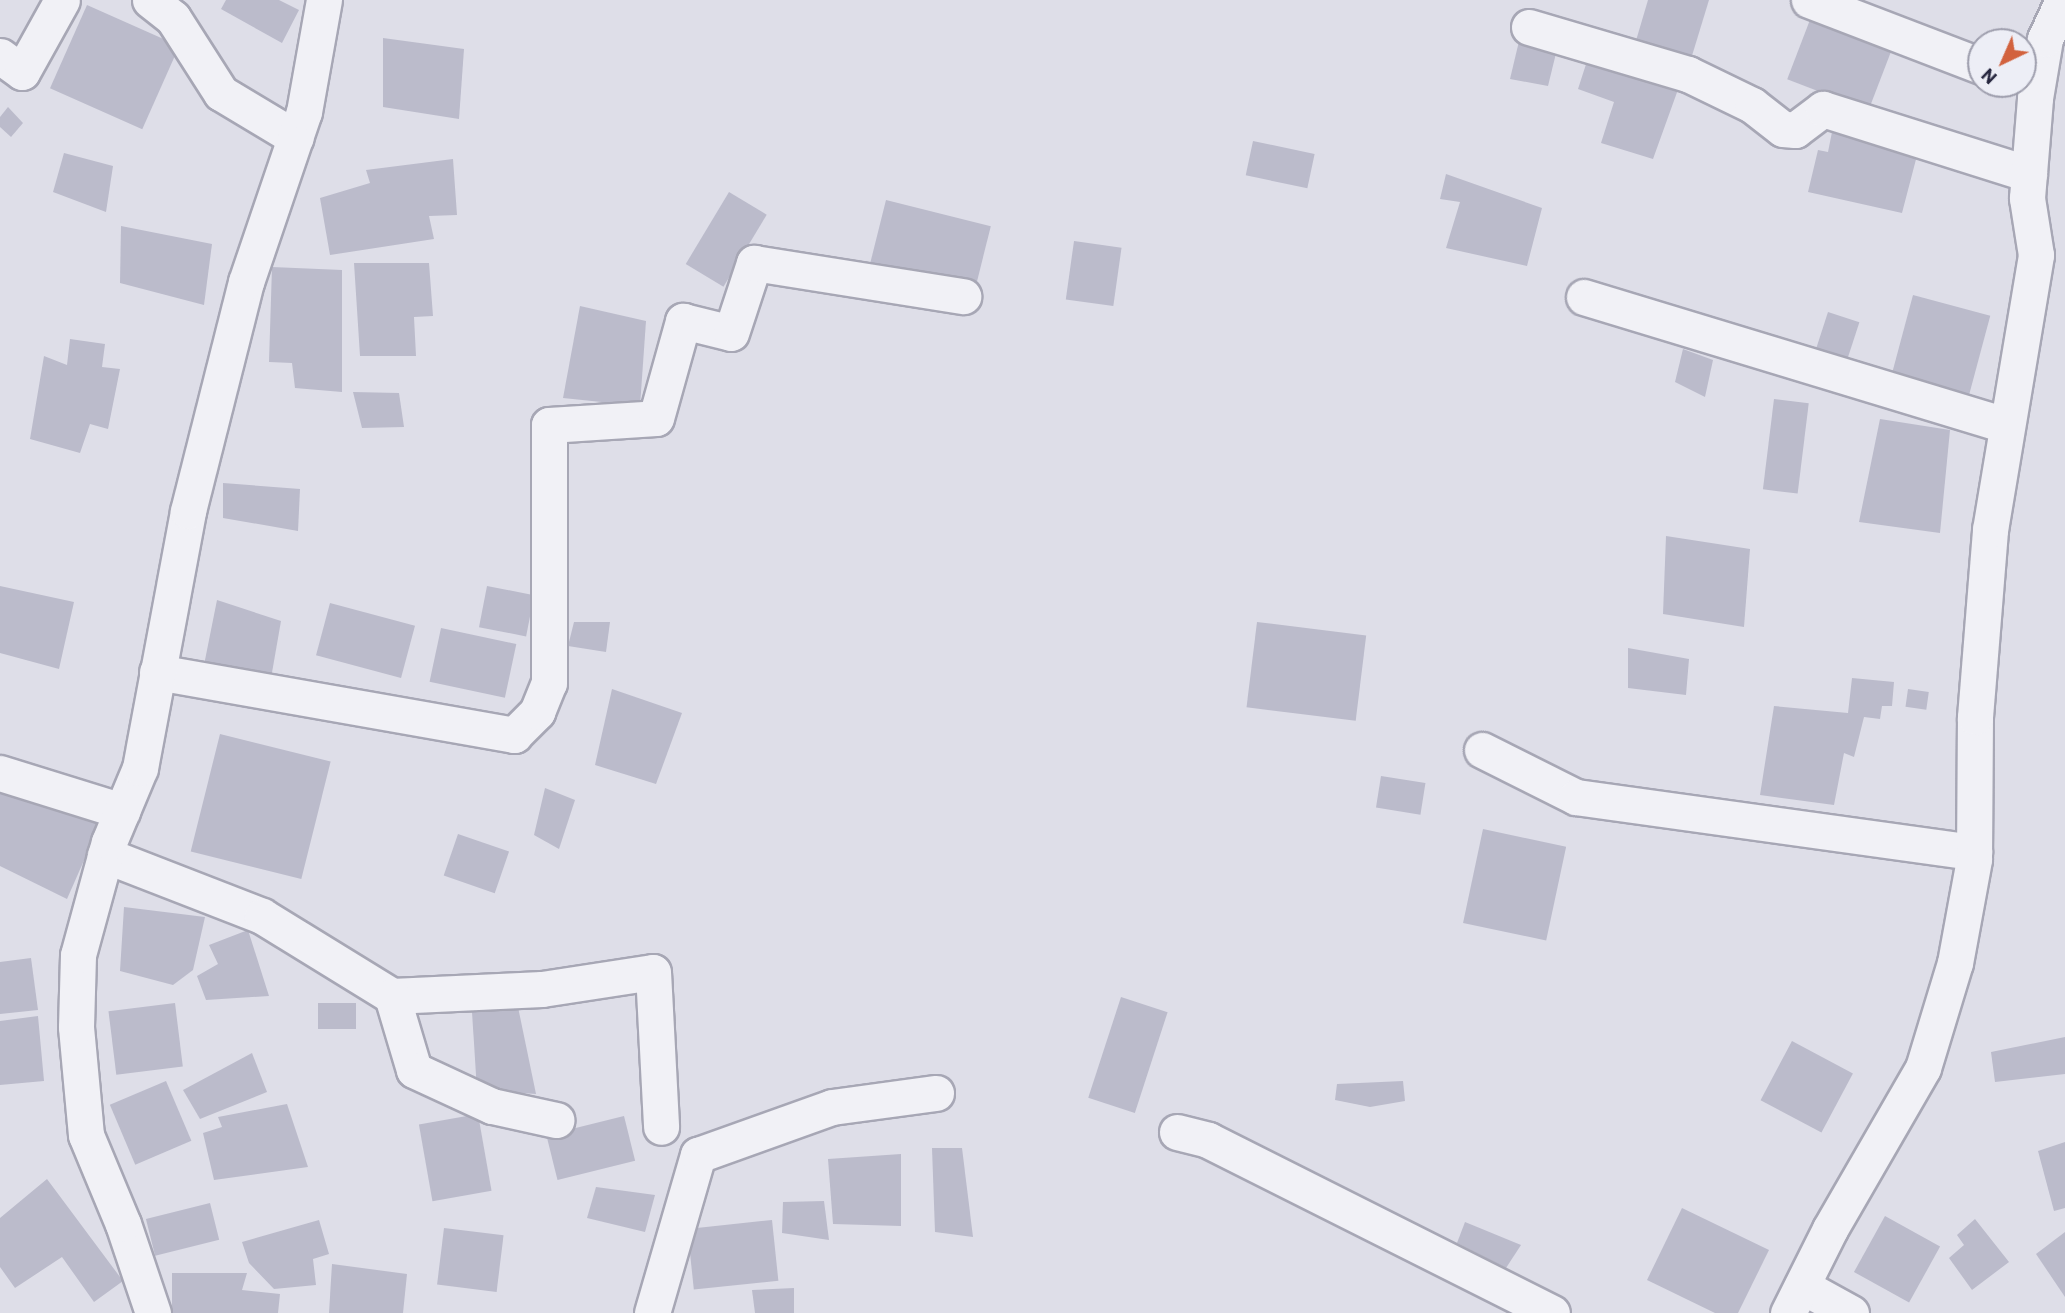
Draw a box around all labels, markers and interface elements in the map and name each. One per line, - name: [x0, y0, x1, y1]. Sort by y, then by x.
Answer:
- north arrow: [1967, 28, 2037, 98]
- text: N: [1976, 64, 2001, 90]

